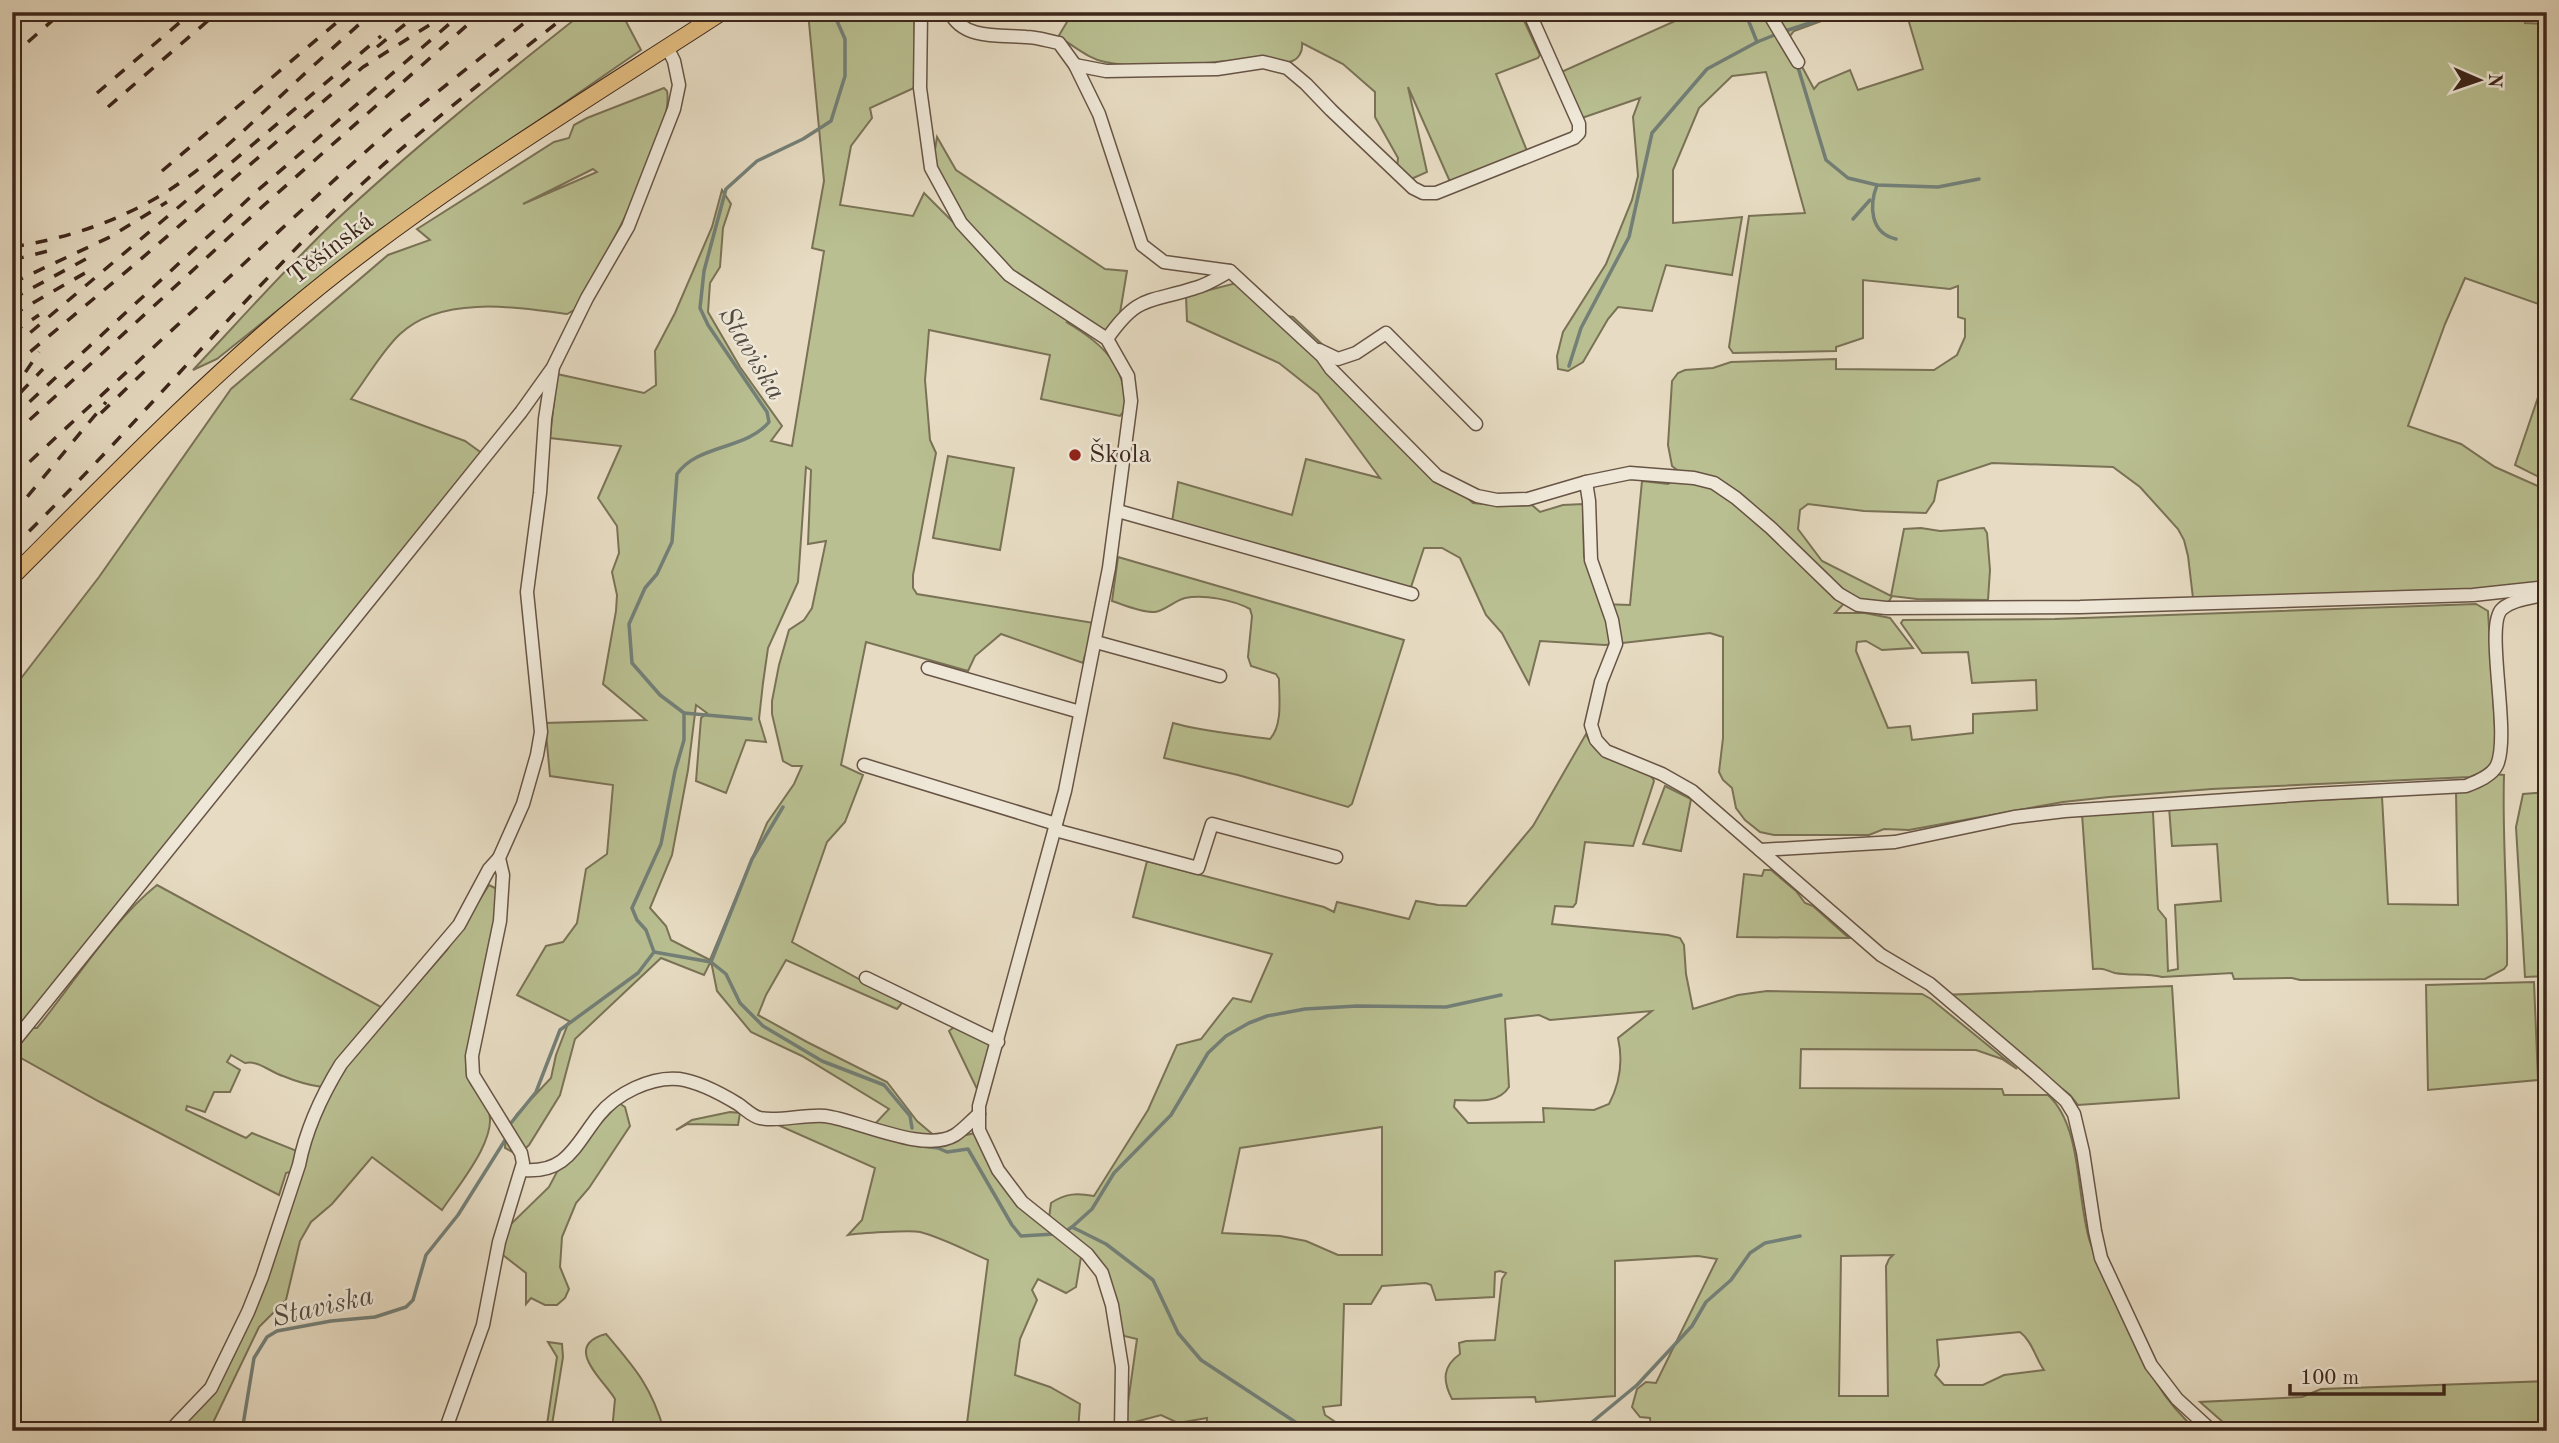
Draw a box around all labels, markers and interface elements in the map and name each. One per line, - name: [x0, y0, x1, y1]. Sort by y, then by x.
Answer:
- north arrow: [2444, 46, 2514, 116]
- text: N: [2484, 73, 2503, 89]
- street label: Těšínská: [283, 208, 379, 290]
- water label: Staviska: [712, 302, 790, 406]
- place label: Škola: [1089, 437, 1152, 468]
- marker: Škola: [1067, 447, 1083, 463]
- water label: Staviska: [269, 1283, 377, 1333]
- scale bar: [2290, 1352, 2444, 1396]
- text: 100 m: [2300, 1368, 2359, 1389]

